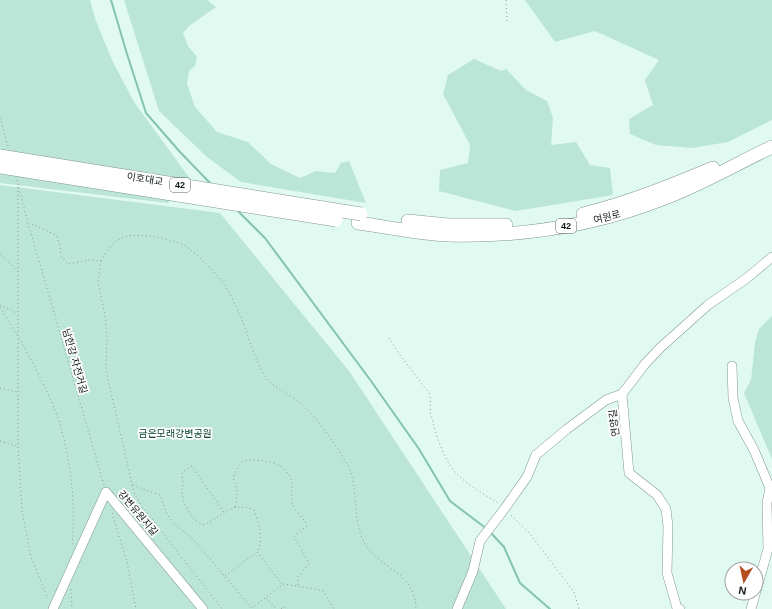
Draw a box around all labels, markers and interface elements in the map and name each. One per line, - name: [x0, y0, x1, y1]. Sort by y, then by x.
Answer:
- street label: 이호대교: [126, 171, 164, 187]
- road number: 42: [170, 178, 190, 192]
- street label: 여원로: [592, 208, 622, 226]
- road number: 42: [556, 219, 576, 233]
- street label: 남한강 자전거길: [60, 327, 90, 395]
- street label: 연양길: [607, 409, 621, 437]
- park label: 금은모래강변공원: [138, 428, 212, 439]
- street label: 강변유원지길: [116, 488, 160, 538]
- north arrow: [724, 561, 764, 601]
- text: N: [738, 584, 747, 597]

